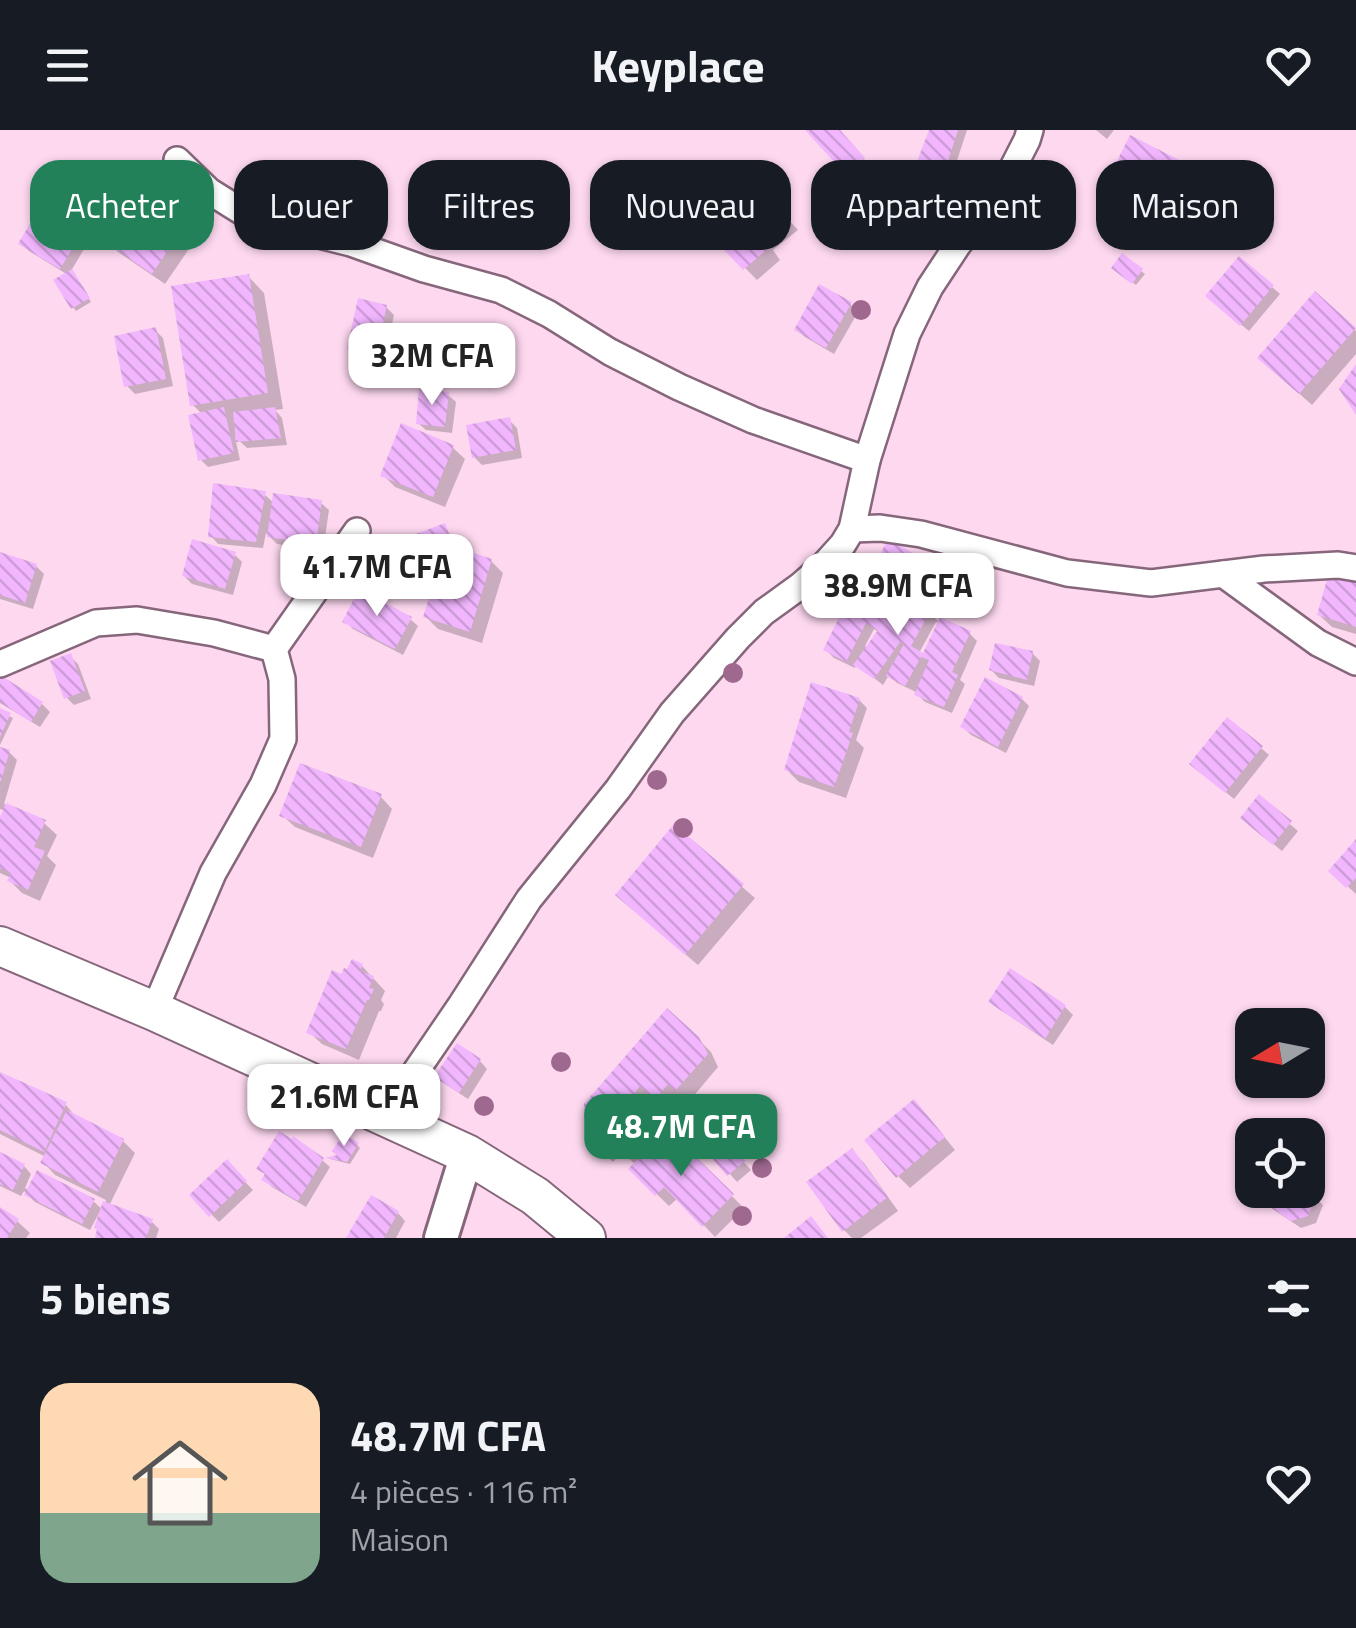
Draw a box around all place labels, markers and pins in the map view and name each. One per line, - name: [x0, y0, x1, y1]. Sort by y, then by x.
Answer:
- pin: 32M CFA: [340, 323, 524, 408]
- pin: 41.7M CFA: [263, 534, 491, 619]
- pin: 38.9M CFA: [784, 553, 1012, 638]
- pin: 21.6M CFA: [230, 1064, 458, 1149]
- pin: 48.7M CFA: [567, 1094, 795, 1179]

